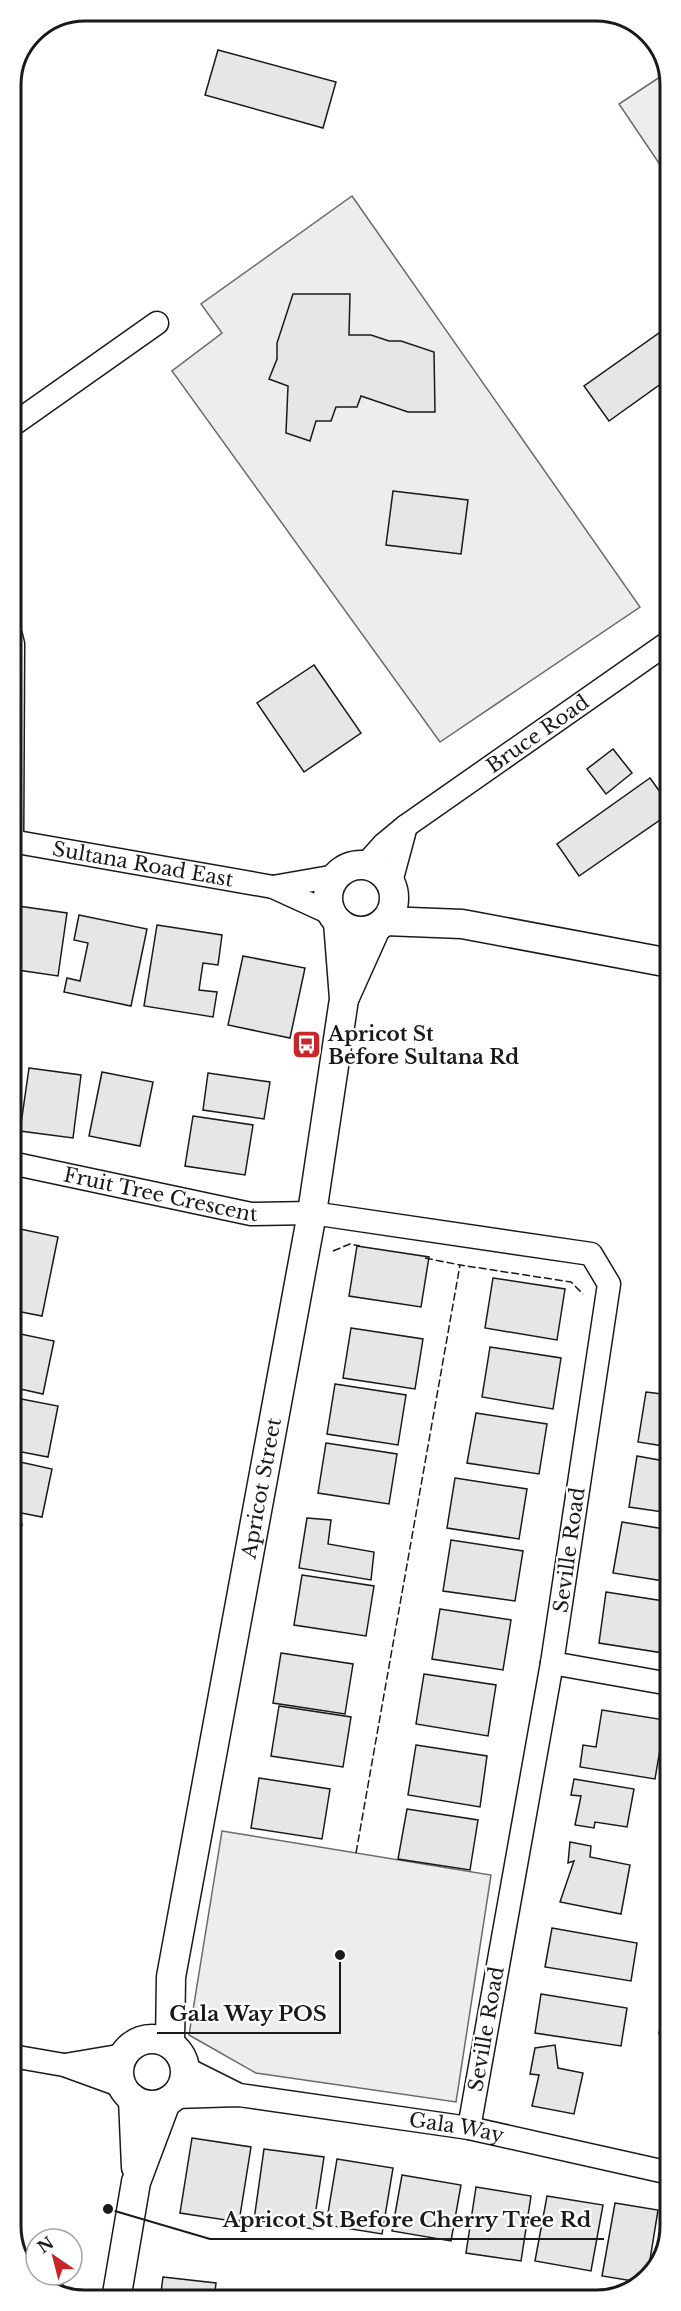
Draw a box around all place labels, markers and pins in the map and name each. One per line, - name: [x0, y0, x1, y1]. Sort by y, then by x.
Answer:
- place label: Apricot St Before Sultana Rd: [327, 1022, 519, 1069]
- bus stop icon: Apricot St Before Sultana Rd: [291, 1029, 323, 1061]
- callout: Gala Way POS: [157, 1994, 340, 2033]
- callout: Apricot St Before Cherry Tree Rd: [210, 2200, 604, 2239]

